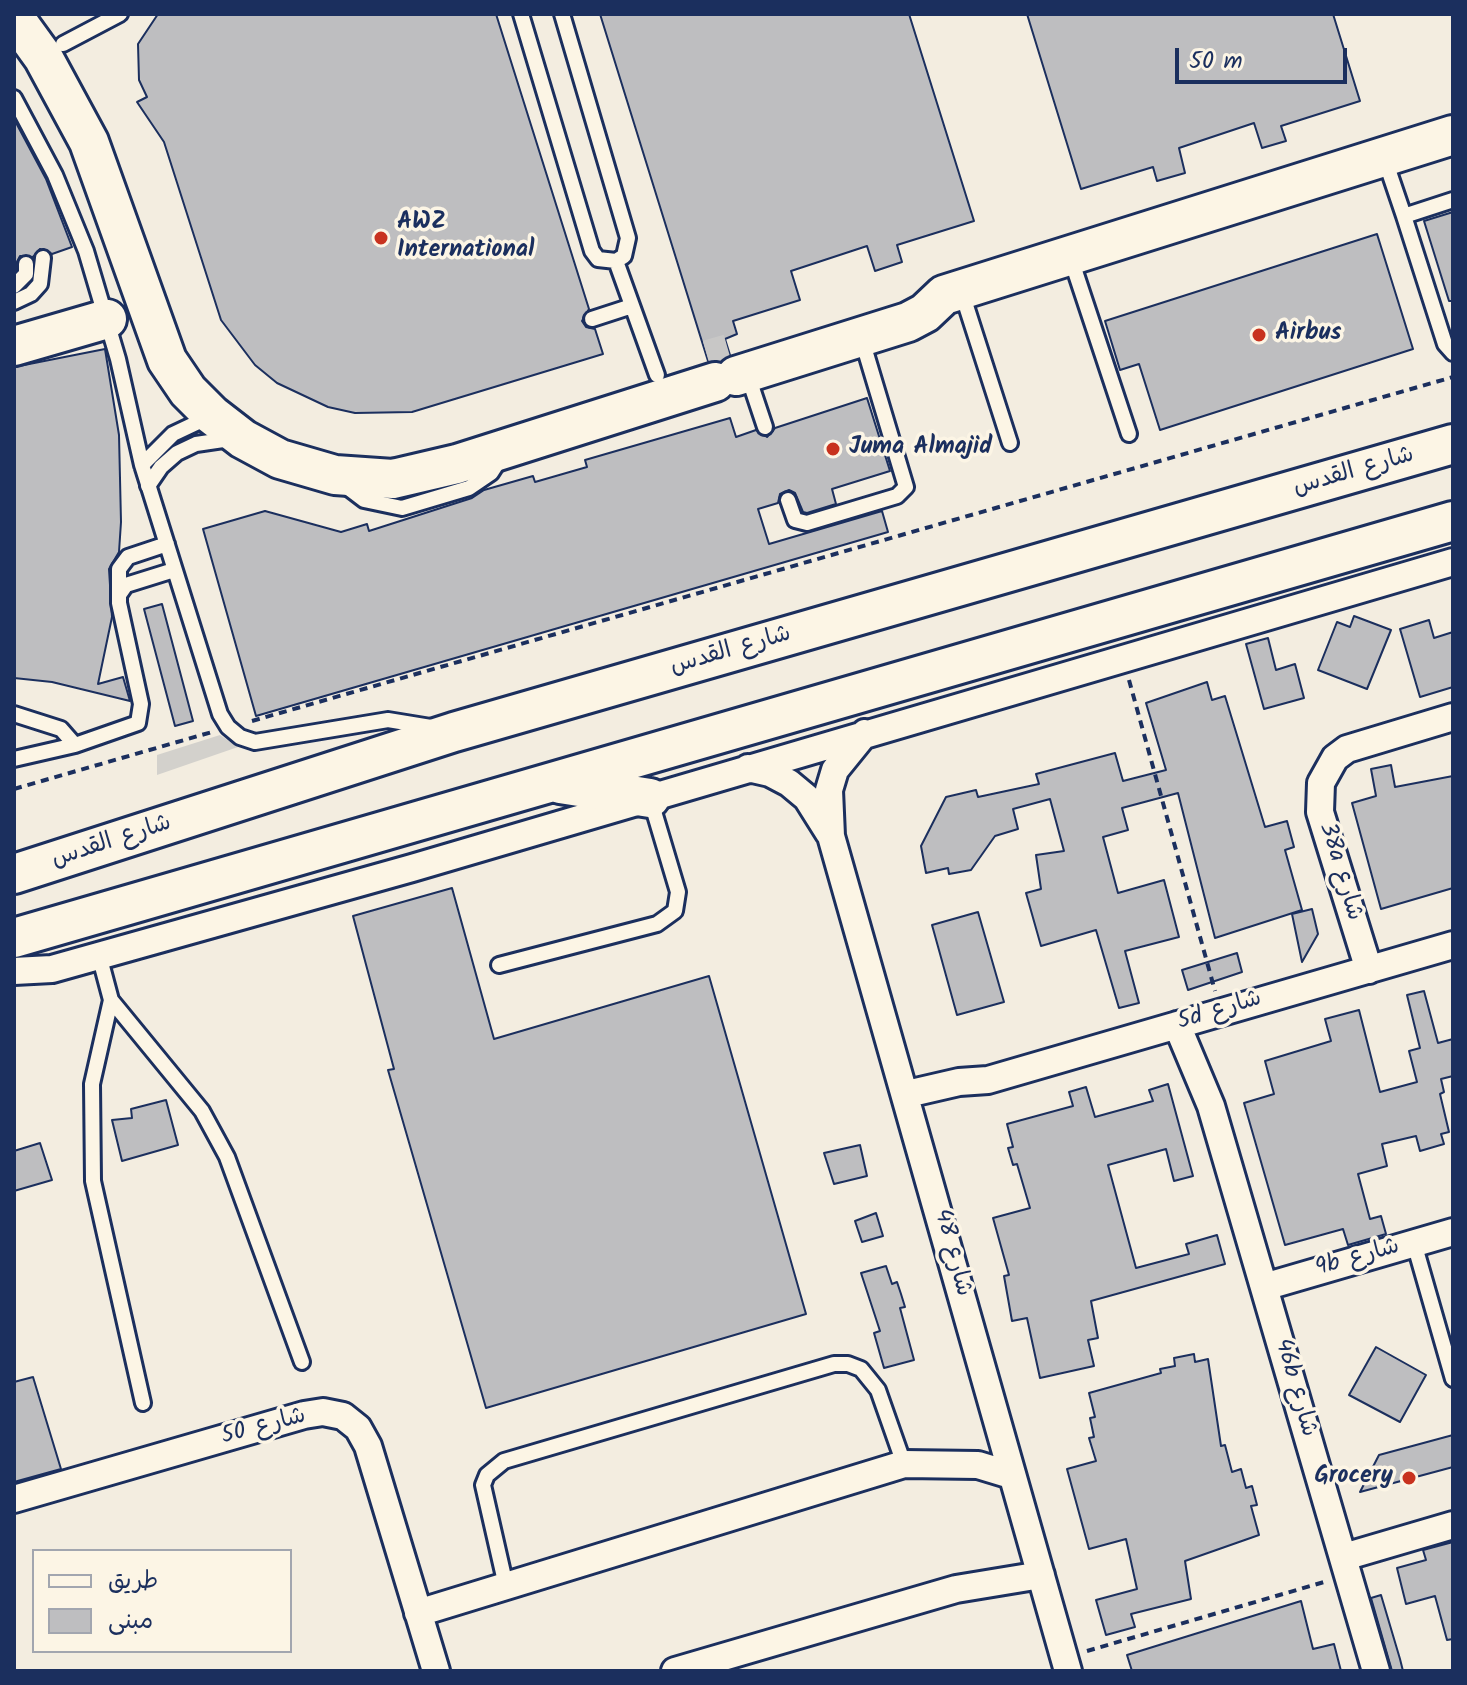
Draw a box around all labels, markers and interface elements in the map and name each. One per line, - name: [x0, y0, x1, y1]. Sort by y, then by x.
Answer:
- scale bar: [1179, 32, 1351, 82]
- text: 50 m: [1189, 42, 1243, 81]
- place label: AWZ International: [397, 210, 534, 266]
- marker: AWZ International: [372, 229, 390, 247]
- place label: Airbus: [1275, 321, 1342, 349]
- marker: Airbus: [1250, 326, 1268, 344]
- place label: Juma Almajid: [849, 435, 992, 463]
- marker: Juma Almajid: [824, 440, 842, 458]
- street label: شارع القدس: [1290, 442, 1418, 504]
- street label: شارع القدس: [667, 621, 795, 683]
- street label: شارع القدس: [49, 810, 175, 876]
- street label: 38a شارع: [1310, 820, 1368, 924]
- street label: 5d شارع: [1174, 986, 1266, 1038]
- street label: شارع 48: [926, 1206, 976, 1300]
- street label: 9b شارع: [1313, 1233, 1403, 1285]
- street label: 46b شارع: [1266, 1336, 1322, 1440]
- street label: شارع 50: [219, 1403, 309, 1453]
- place label: Grocery: [1314, 1464, 1393, 1492]
- marker: Grocery: [1400, 1469, 1418, 1487]
- legend: [32, 1549, 292, 1653]
- text: طريق: [108, 1562, 158, 1601]
- text: مبنى: [108, 1602, 153, 1641]

